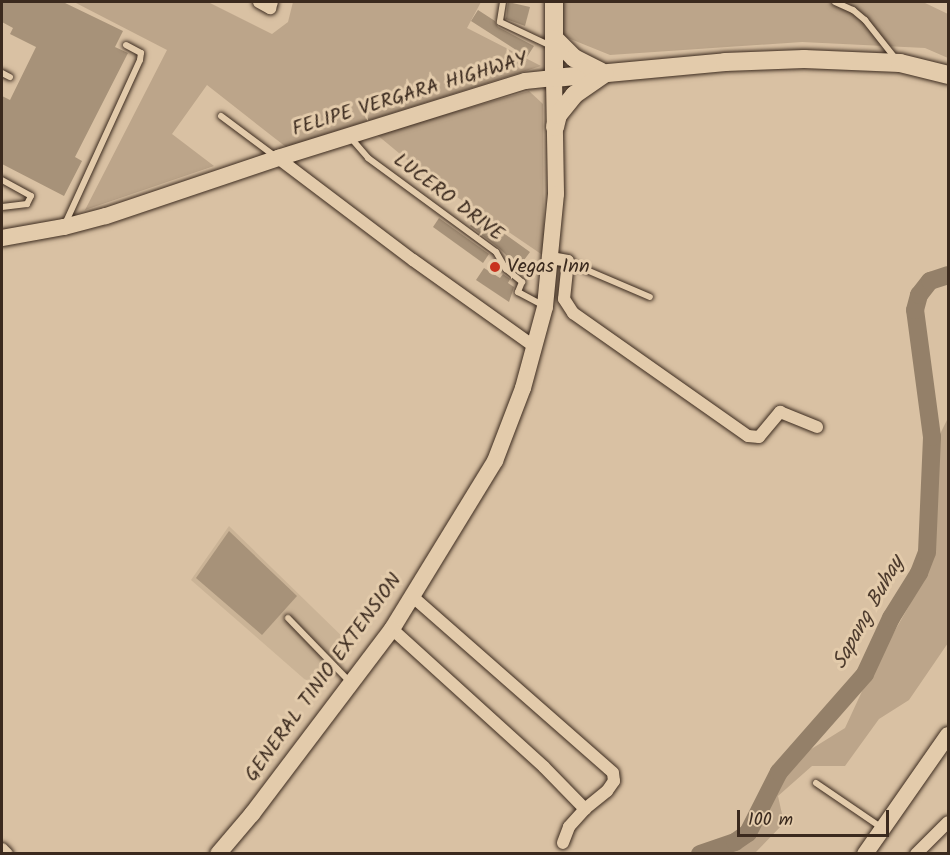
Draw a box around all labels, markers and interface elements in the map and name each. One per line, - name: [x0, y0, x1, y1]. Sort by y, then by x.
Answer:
- street label: FELIPE VERGARA HIGHWAY: [290, 48, 530, 142]
- street label: LUCERO DRIVE: [388, 149, 508, 247]
- place label: Vegas Inn: [507, 255, 590, 279]
- marker: Vegas Inn: [488, 260, 502, 274]
- water label: Sapang Buhay: [828, 552, 910, 674]
- street label: GENERAL TINIO EXTENSION: [240, 569, 408, 787]
- scale bar: [740, 798, 892, 836]
- text: 100 m: [748, 806, 793, 835]

